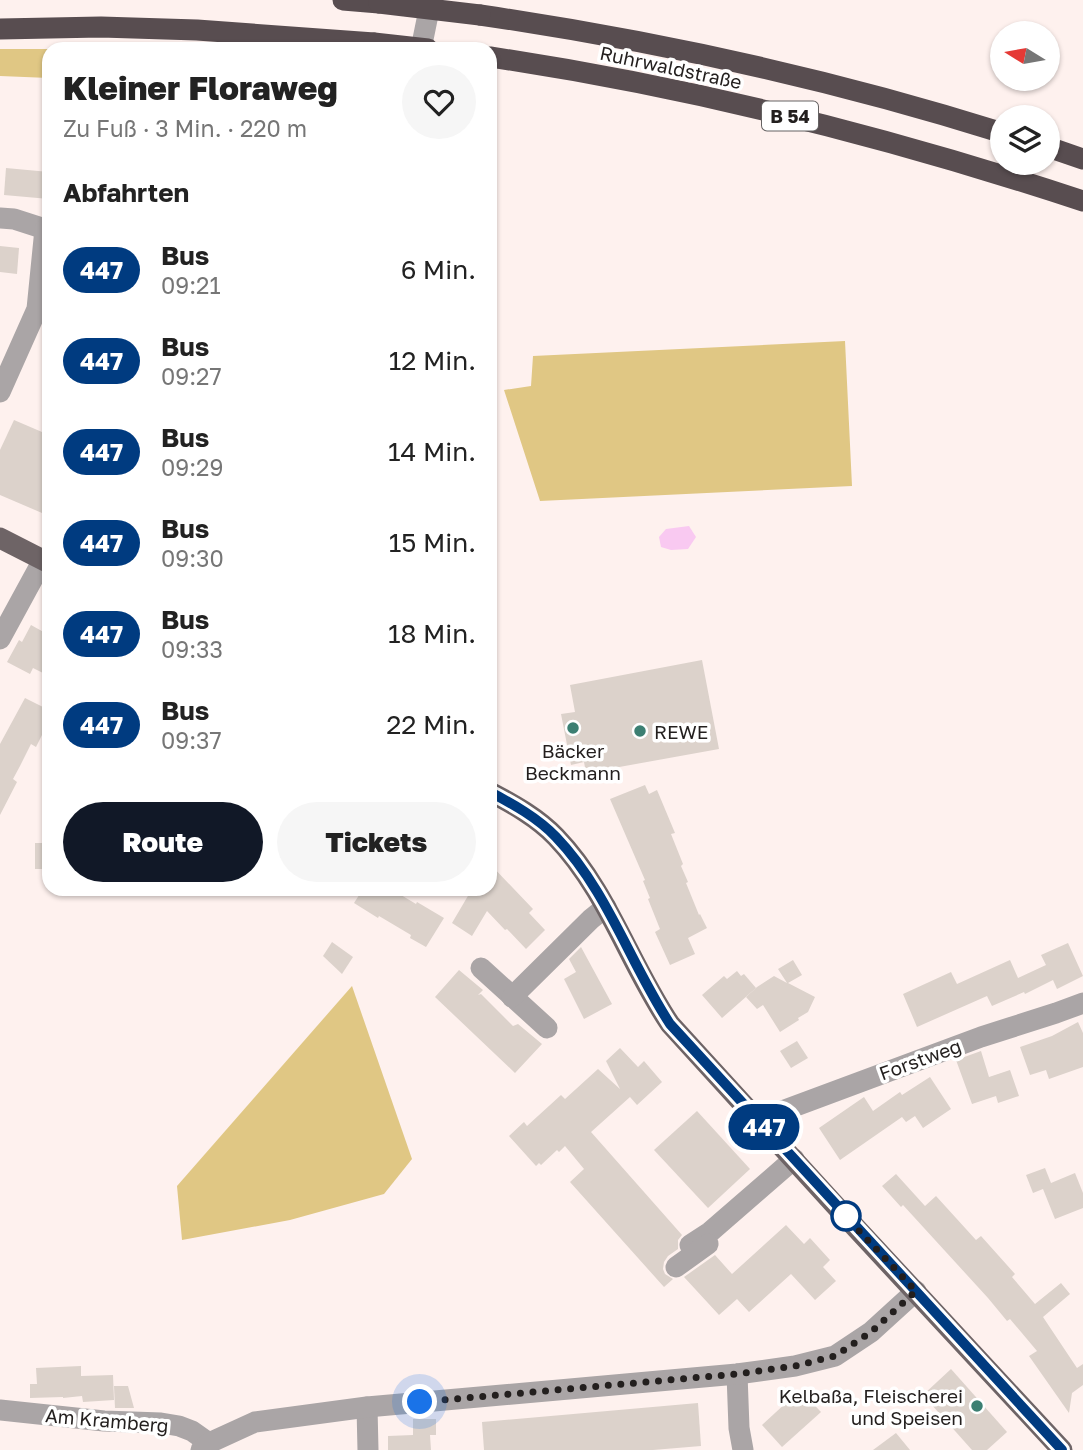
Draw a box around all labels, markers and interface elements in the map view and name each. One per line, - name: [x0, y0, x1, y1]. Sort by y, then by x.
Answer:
- north arrow: [990, 21, 1060, 91]
- map controls: [990, 21, 1060, 175]
- street label: Ruhrwaldstraße: [598, 41, 744, 93]
- button: heart: [402, 65, 476, 139]
- text: Kleiner Floraweg: [63, 68, 338, 107]
- road number: B 54: [762, 102, 818, 131]
- button: layers: [990, 105, 1060, 175]
- text: Zu Fuß · 3 Min. · 220 m: [63, 114, 307, 142]
- text: Abfahrten: [63, 177, 189, 208]
- text: Bus: [161, 240, 209, 271]
- text: 6 Min.: [401, 254, 476, 285]
- text: 447: [80, 255, 123, 284]
- text: 09:21: [161, 271, 221, 299]
- text: Bus: [161, 331, 209, 362]
- text: 12 Min.: [389, 345, 476, 376]
- text: 447: [80, 346, 123, 375]
- text: 09:27: [161, 362, 222, 390]
- text: Bus: [161, 422, 209, 453]
- text: 14 Min.: [388, 436, 476, 467]
- text: 447: [80, 437, 123, 466]
- text: 09:29: [161, 453, 223, 481]
- text: Bus: [161, 513, 209, 544]
- text: 15 Min.: [389, 527, 476, 558]
- text: 447: [80, 528, 123, 557]
- text: 09:30: [161, 544, 224, 572]
- text: Bus: [161, 604, 209, 635]
- text: 18 Min.: [388, 618, 476, 649]
- text: 447: [80, 619, 123, 648]
- text: 09:33: [161, 635, 223, 663]
- text: Bus: [161, 695, 209, 726]
- text: 22 Min.: [386, 709, 476, 740]
- text: 447: [80, 710, 123, 739]
- marker: Bäcker Beckmann: [565, 720, 581, 736]
- place label: REWE: [654, 720, 708, 743]
- marker: REWE: [632, 723, 648, 739]
- text: 09:37: [161, 726, 222, 754]
- place label: Bäcker Beckmann: [525, 739, 621, 784]
- button: Route: [63, 802, 263, 882]
- button: Tickets: [277, 802, 476, 882]
- street label: Forstweg: [876, 1034, 964, 1084]
- line badge: 447: [724, 1104, 804, 1150]
- text: 447: [742, 1112, 786, 1141]
- unlabelled marker: [831, 1201, 861, 1231]
- your location: [402, 1384, 437, 1419]
- place label: Kelbaßa, Fleischerei und Speisen: [779, 1384, 963, 1429]
- marker: Kelbaßa, Fleischerei und Speisen: [969, 1398, 985, 1414]
- street label: Am Kramberg: [44, 1403, 170, 1437]

